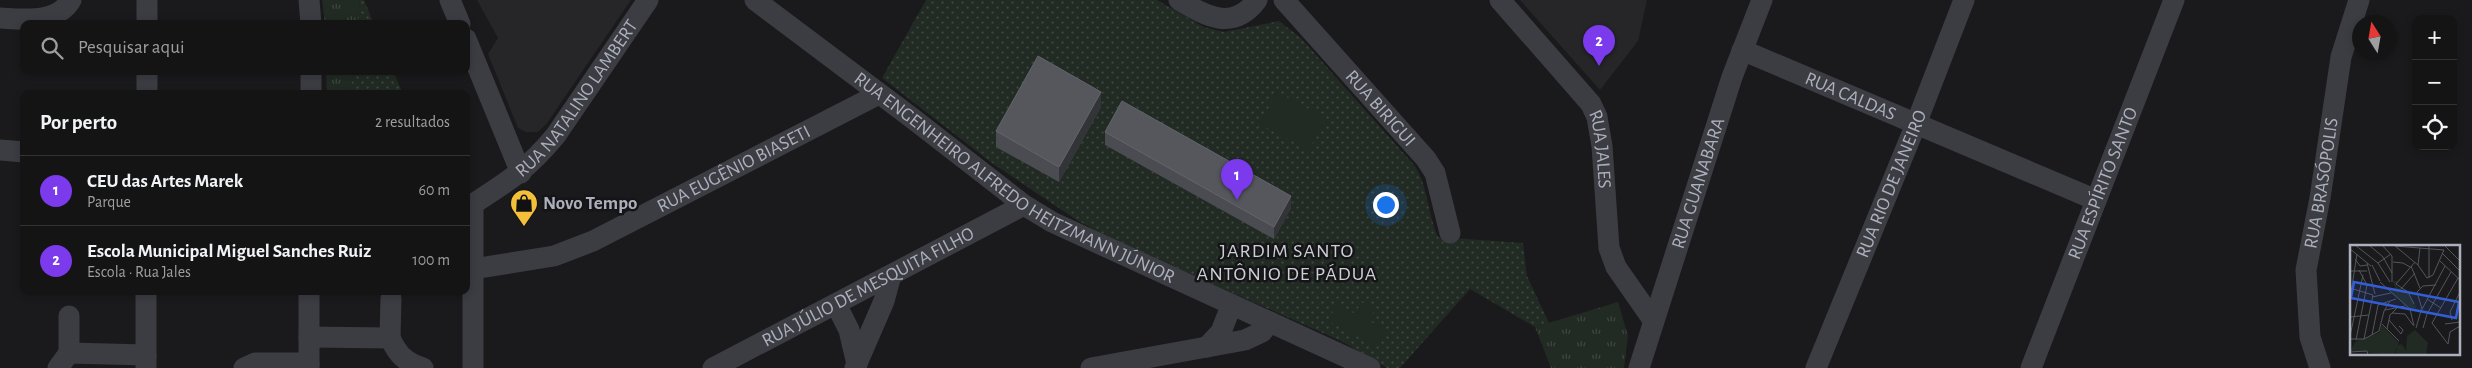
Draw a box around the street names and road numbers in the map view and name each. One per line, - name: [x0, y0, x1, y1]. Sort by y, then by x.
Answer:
- street label: RUA NATALINO LAMBERT: [512, 16, 641, 181]
- street label: RUA BIRIGUI: [1342, 66, 1419, 150]
- street label: RUA CALDAS: [1802, 68, 1899, 124]
- street label: RUA ENGENHEIRO ALFREDO HEITZMANN JÚNIOR: [851, 69, 1178, 287]
- street label: RUA ESPÍRITO SANTO: [2065, 105, 2141, 262]
- street label: RUA JALES: [1585, 107, 1614, 189]
- street label: RUA RIO DE JANEIRO: [1853, 107, 1930, 260]
- street label: RUA GUANABARA: [1668, 115, 1728, 251]
- street label: RUA BRASÓPOLIS: [2301, 116, 2341, 250]
- street label: RUA EUGÊNIO BIASETI: [654, 122, 813, 216]
- street label: RUA JÚLIO DE MESQUITA FILHO: [759, 223, 977, 350]

